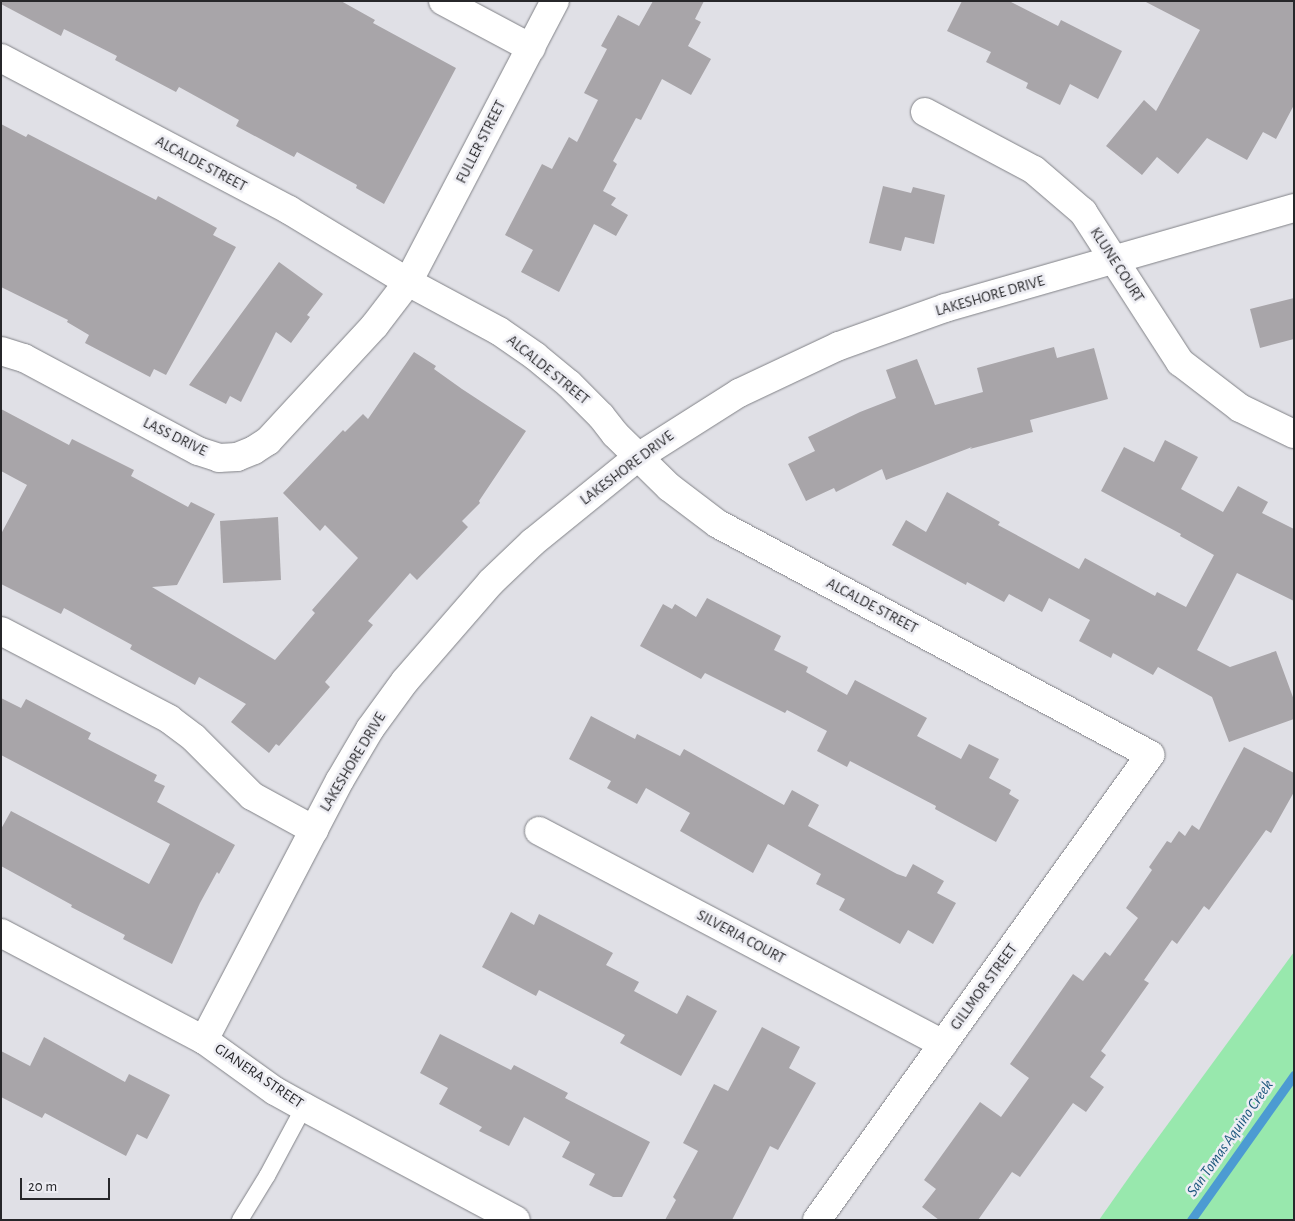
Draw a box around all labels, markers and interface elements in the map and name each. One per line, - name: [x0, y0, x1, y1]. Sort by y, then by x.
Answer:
- street label: FULLER STREET: [452, 97, 510, 187]
- street label: ALCALDE STREET: [152, 132, 250, 196]
- street label: KLUNE COURT: [1086, 224, 1148, 306]
- street label: LAKESHORE DRIVE: [933, 272, 1047, 320]
- street label: ALCALDE STREET: [503, 331, 593, 409]
- street label: LASS DRIVE: [140, 414, 210, 460]
- street label: LAKESHORE DRIVE: [577, 427, 677, 509]
- street label: ALCALDE STREET: [823, 574, 921, 638]
- street label: LAKESHORE DRIVE: [316, 709, 390, 815]
- street label: SILVERIA COURT: [694, 906, 788, 968]
- street label: GILLMOR STREET: [947, 940, 1021, 1034]
- street label: GIANERA STREET: [211, 1040, 307, 1112]
- water label: San Tomas Aquino Creek: [1183, 1076, 1277, 1200]
- scale bar: [22, 1168, 112, 1200]
- text: 20 m: [28, 1179, 57, 1194]

